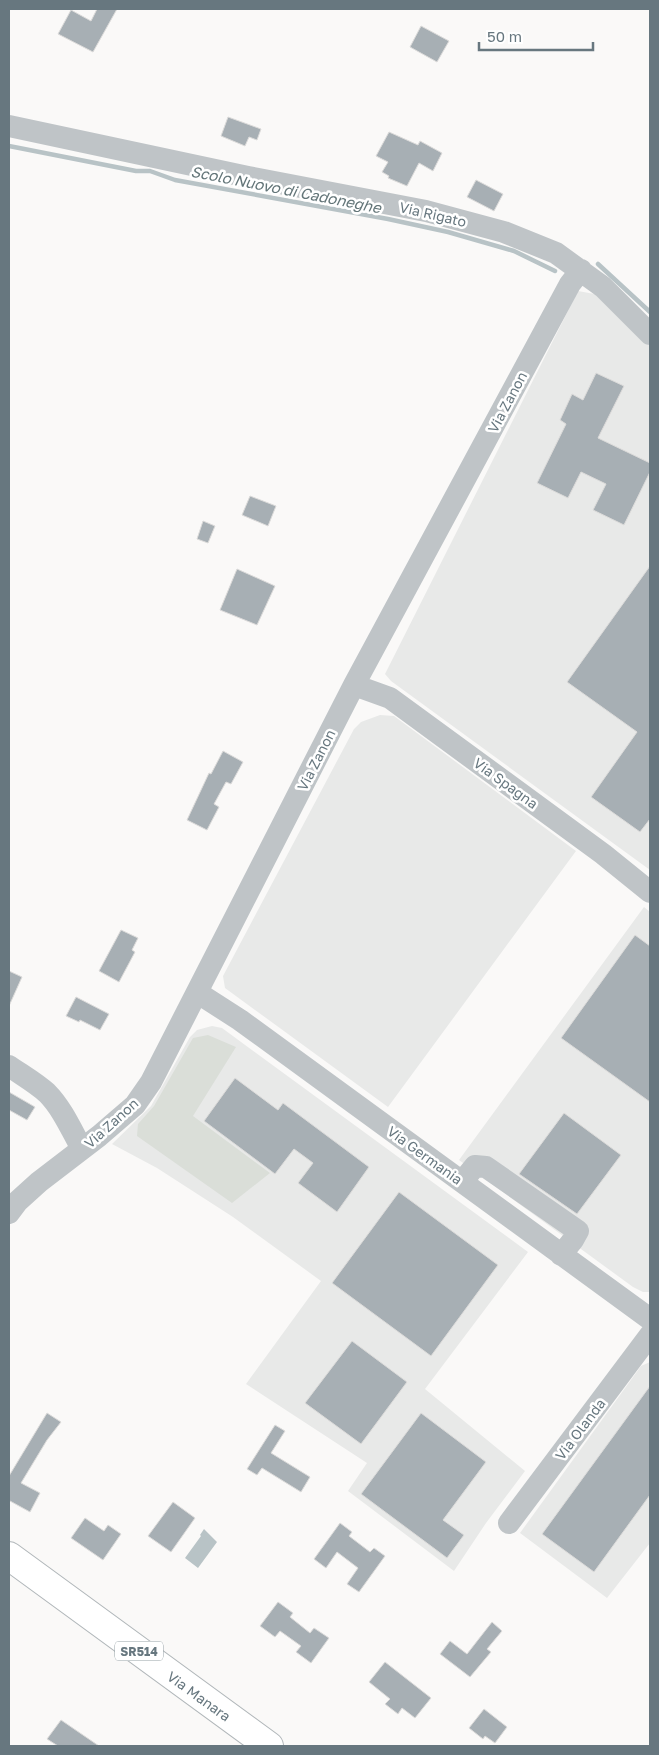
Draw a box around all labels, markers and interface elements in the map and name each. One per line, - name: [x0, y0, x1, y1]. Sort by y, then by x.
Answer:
- scale bar: [479, 20, 593, 52]
- text: 50 m: [487, 27, 522, 45]
- water label: Scolo Nuovo di Cadoneghe: [189, 162, 384, 217]
- street label: Via Rigato: [398, 198, 468, 230]
- street label: Via Zanon: [484, 369, 530, 435]
- street label: Via Zanon: [293, 727, 339, 793]
- street label: Via Spagna: [471, 754, 541, 812]
- street label: Via Zanon: [81, 1094, 141, 1152]
- street label: Via Germania: [384, 1122, 466, 1188]
- street label: Via Olanda: [551, 1395, 609, 1463]
- road number: SR514: [115, 1642, 163, 1660]
- street label: Via Manara: [164, 1667, 234, 1725]

